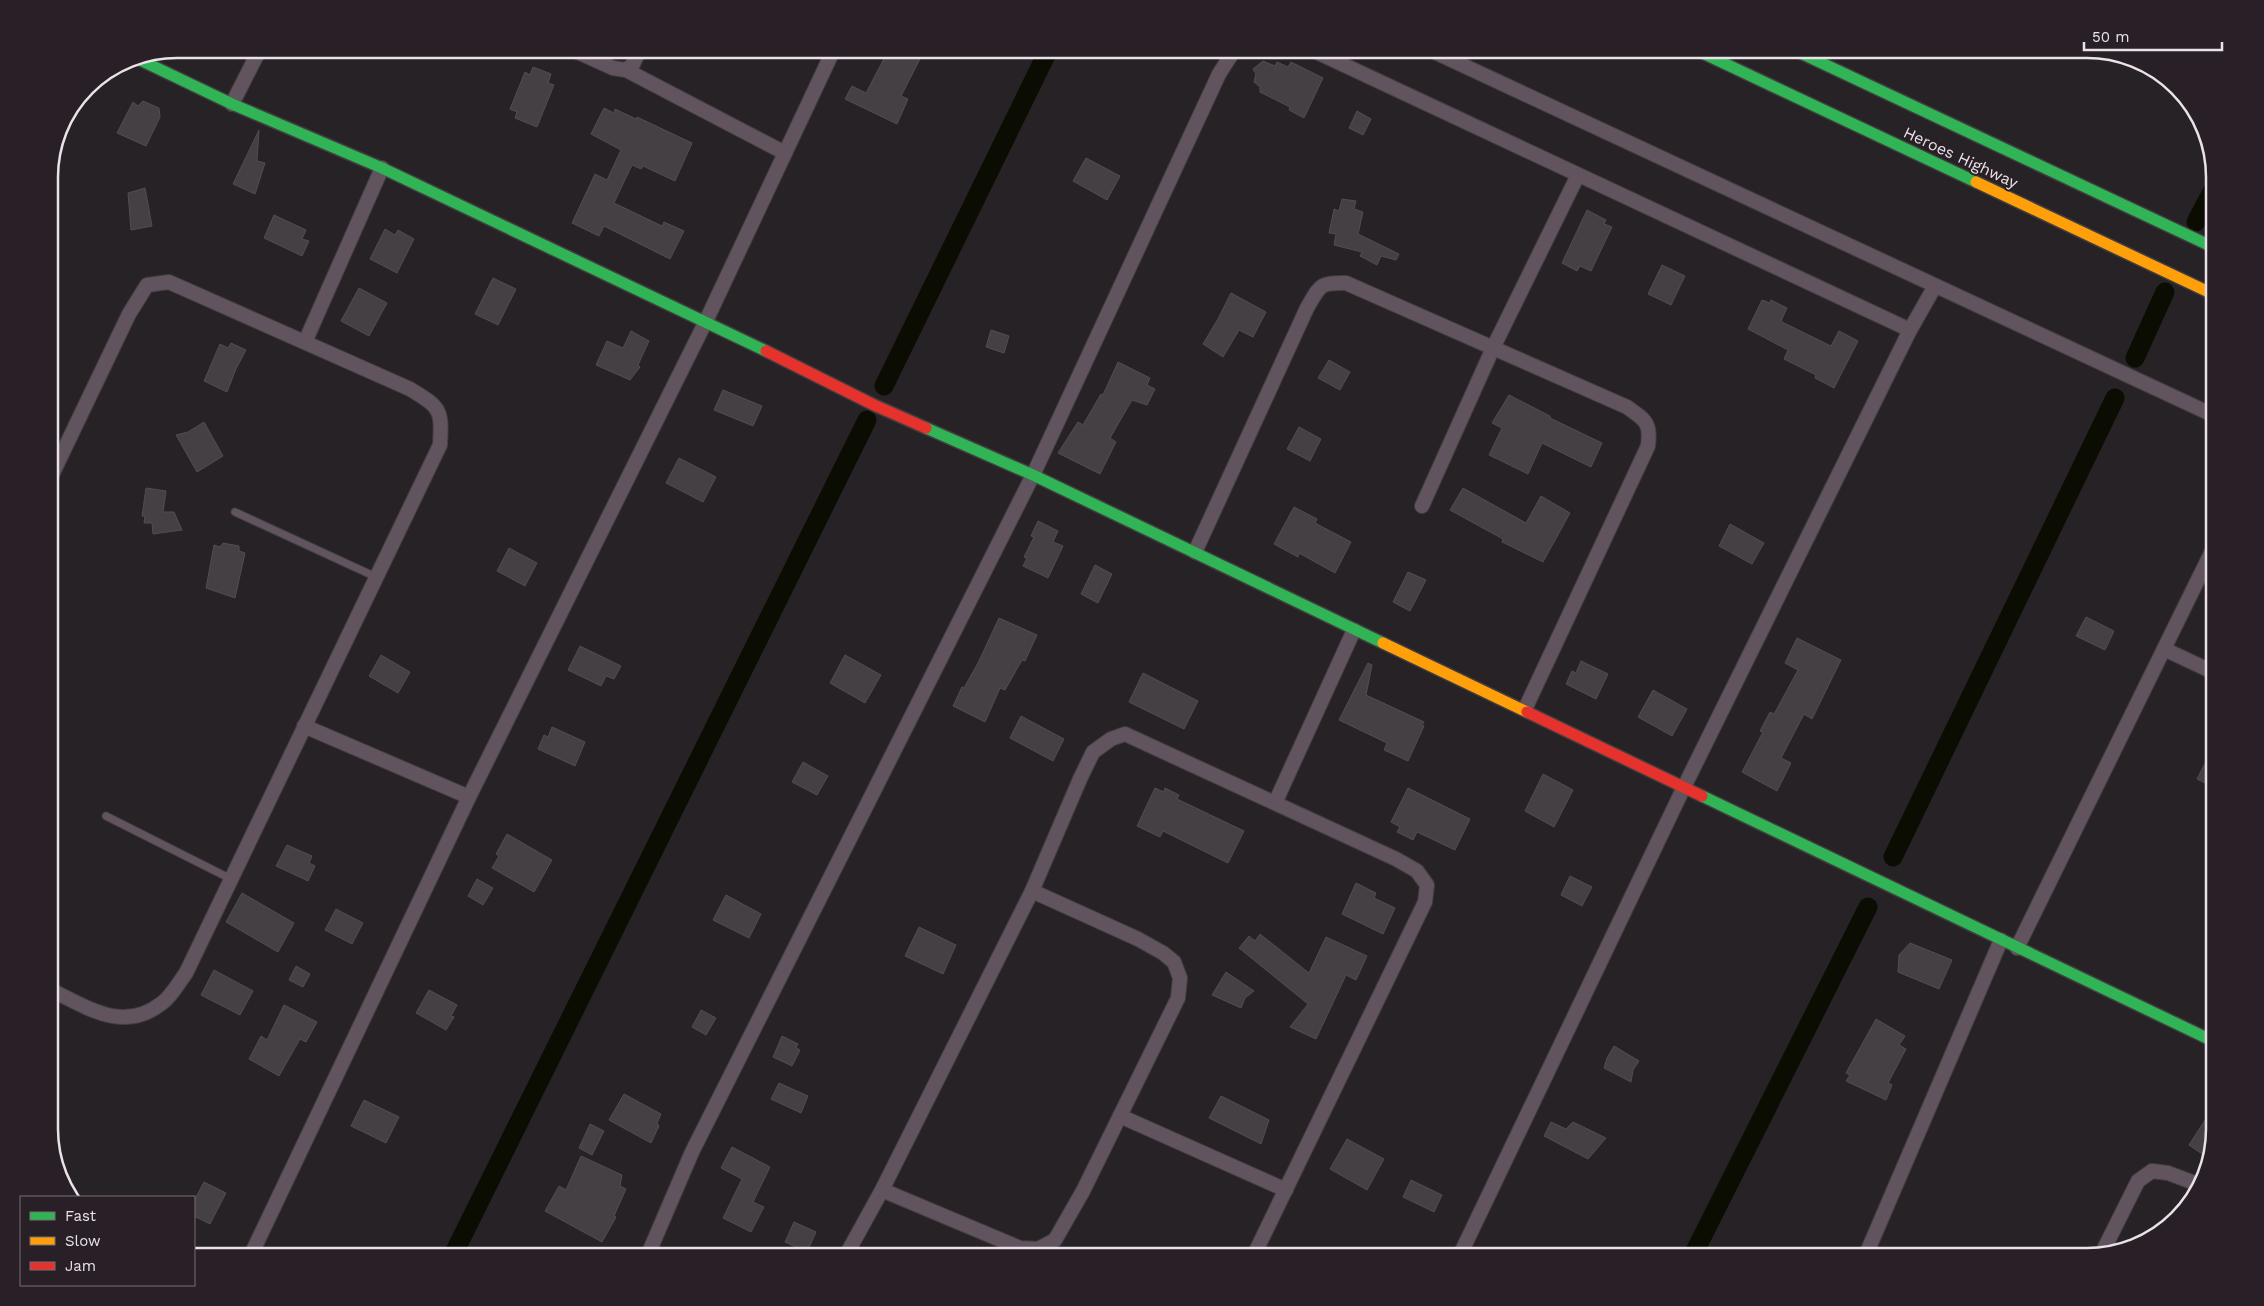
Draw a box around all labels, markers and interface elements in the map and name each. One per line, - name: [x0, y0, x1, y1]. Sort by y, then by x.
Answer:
- scale bar: [2084, 20, 2222, 52]
- text: 50 m: [2092, 28, 2129, 46]
- street label: Heroes Highway: [1900, 123, 2022, 193]
- legend: [20, 1196, 195, 1286]
- text: Fast: [65, 1207, 97, 1225]
- text: Slow: [65, 1232, 101, 1250]
- text: Jam: [65, 1257, 96, 1275]

